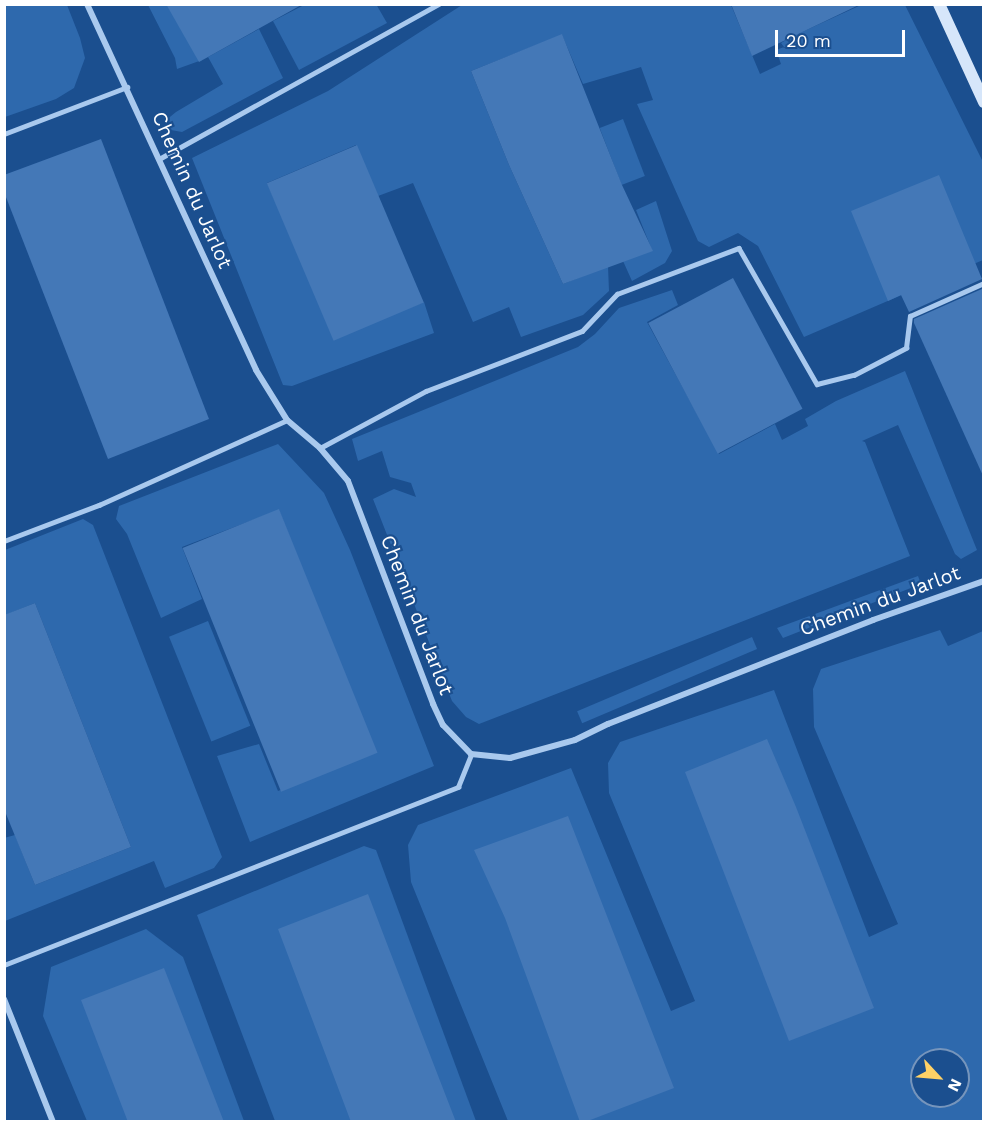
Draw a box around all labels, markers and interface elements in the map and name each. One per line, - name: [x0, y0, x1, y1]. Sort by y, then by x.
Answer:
- scale bar: [778, 18, 908, 56]
- text: 20 m: [786, 30, 831, 51]
- street label: Chemin du Jarlot: [147, 108, 237, 272]
- street label: Chemin du Jarlot: [375, 531, 459, 699]
- street label: Chemin du Jarlot: [796, 561, 964, 641]
- north arrow: [910, 1048, 970, 1108]
- text: N: [944, 1076, 966, 1095]

